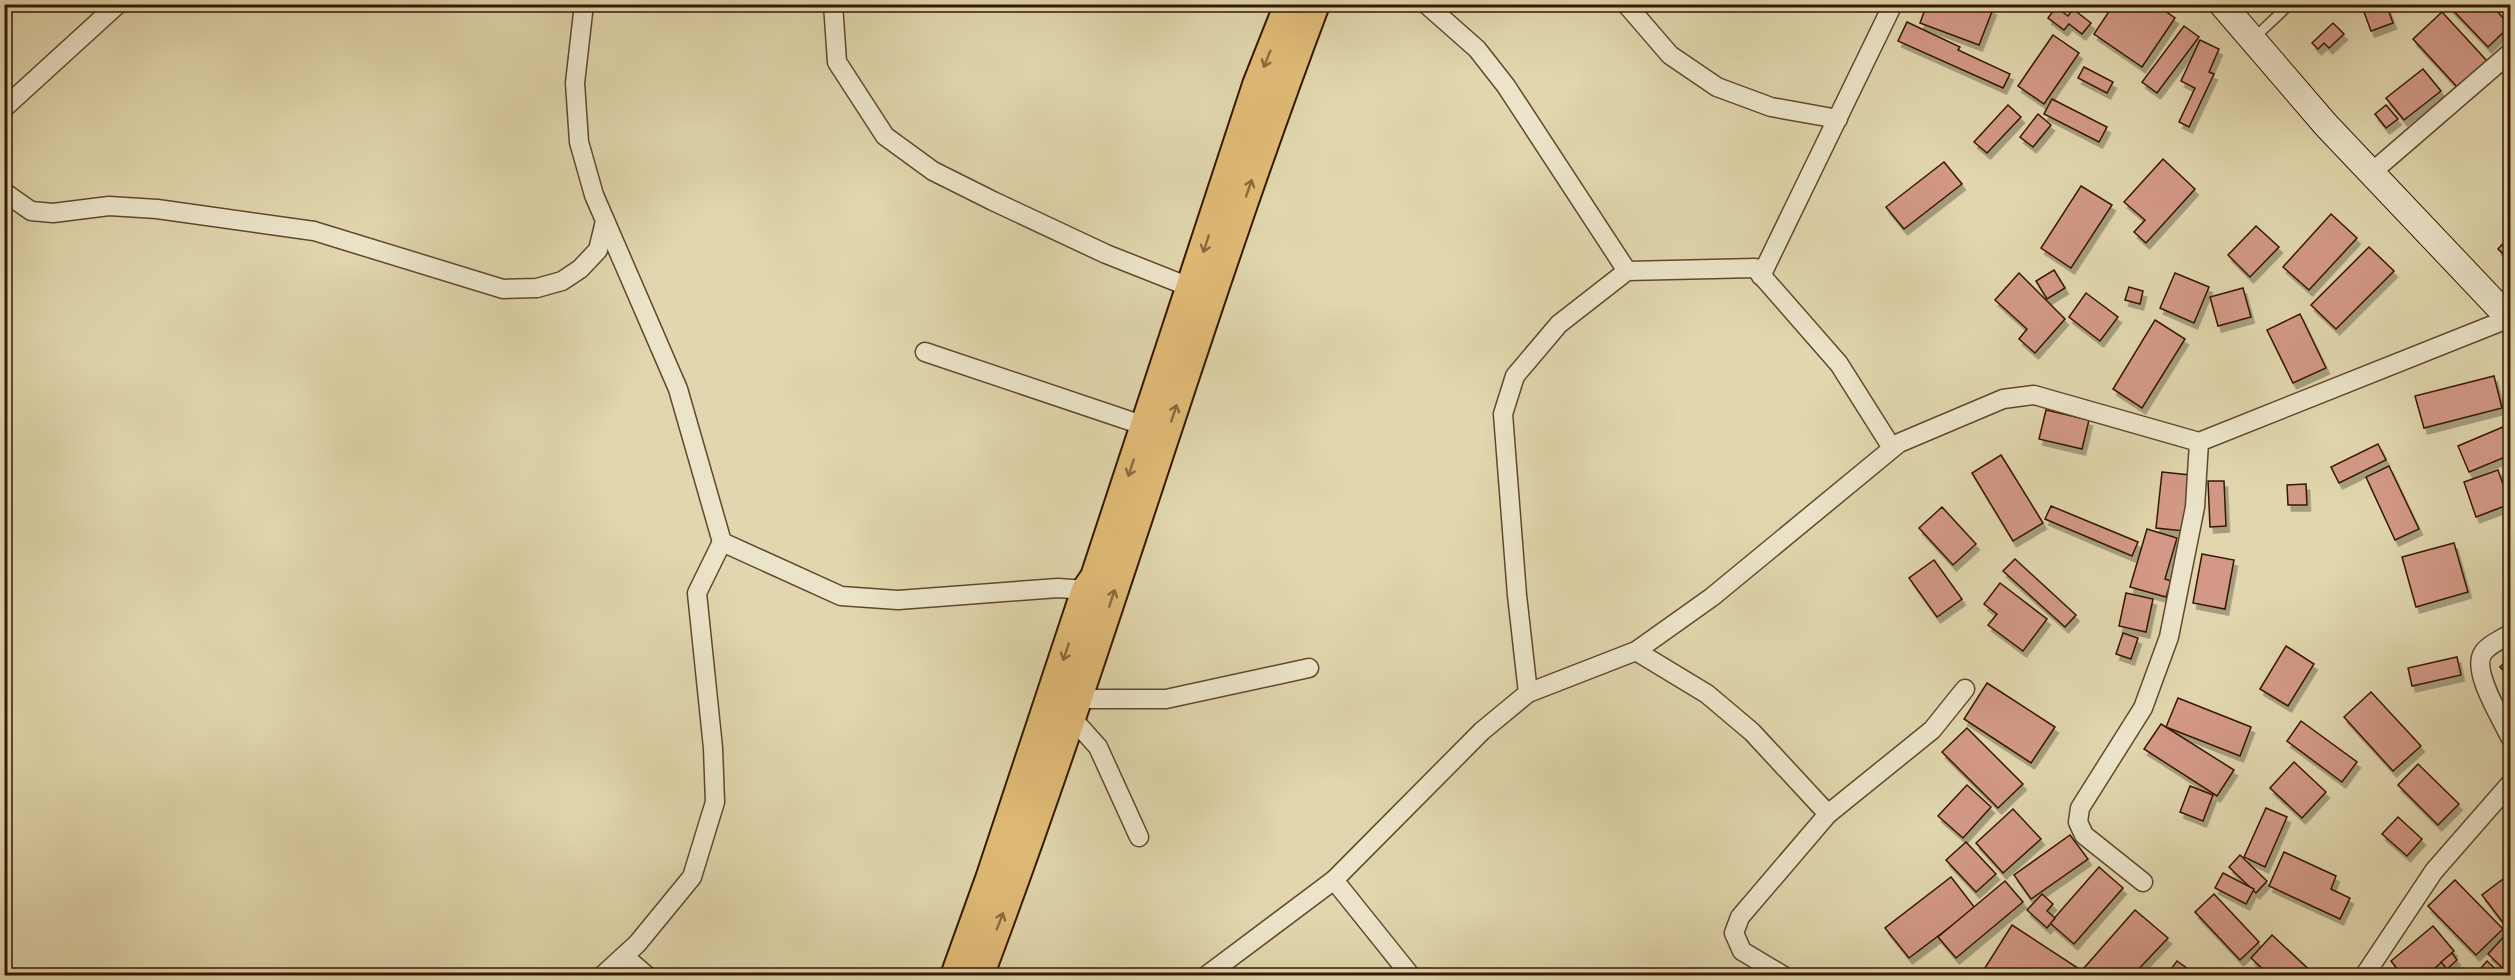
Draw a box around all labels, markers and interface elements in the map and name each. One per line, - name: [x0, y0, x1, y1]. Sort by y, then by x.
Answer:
- one-way arrow: [1261, 49, 1272, 67]
- one-way arrow: [1244, 179, 1255, 198]
- one-way arrow: [1200, 234, 1211, 253]
- one-way arrow: [1169, 404, 1180, 423]
- one-way arrow: [1124, 458, 1135, 477]
- one-way arrow: [1107, 589, 1118, 608]
- one-way arrow: [1060, 642, 1071, 661]
- one-way arrow: [995, 912, 1006, 931]

